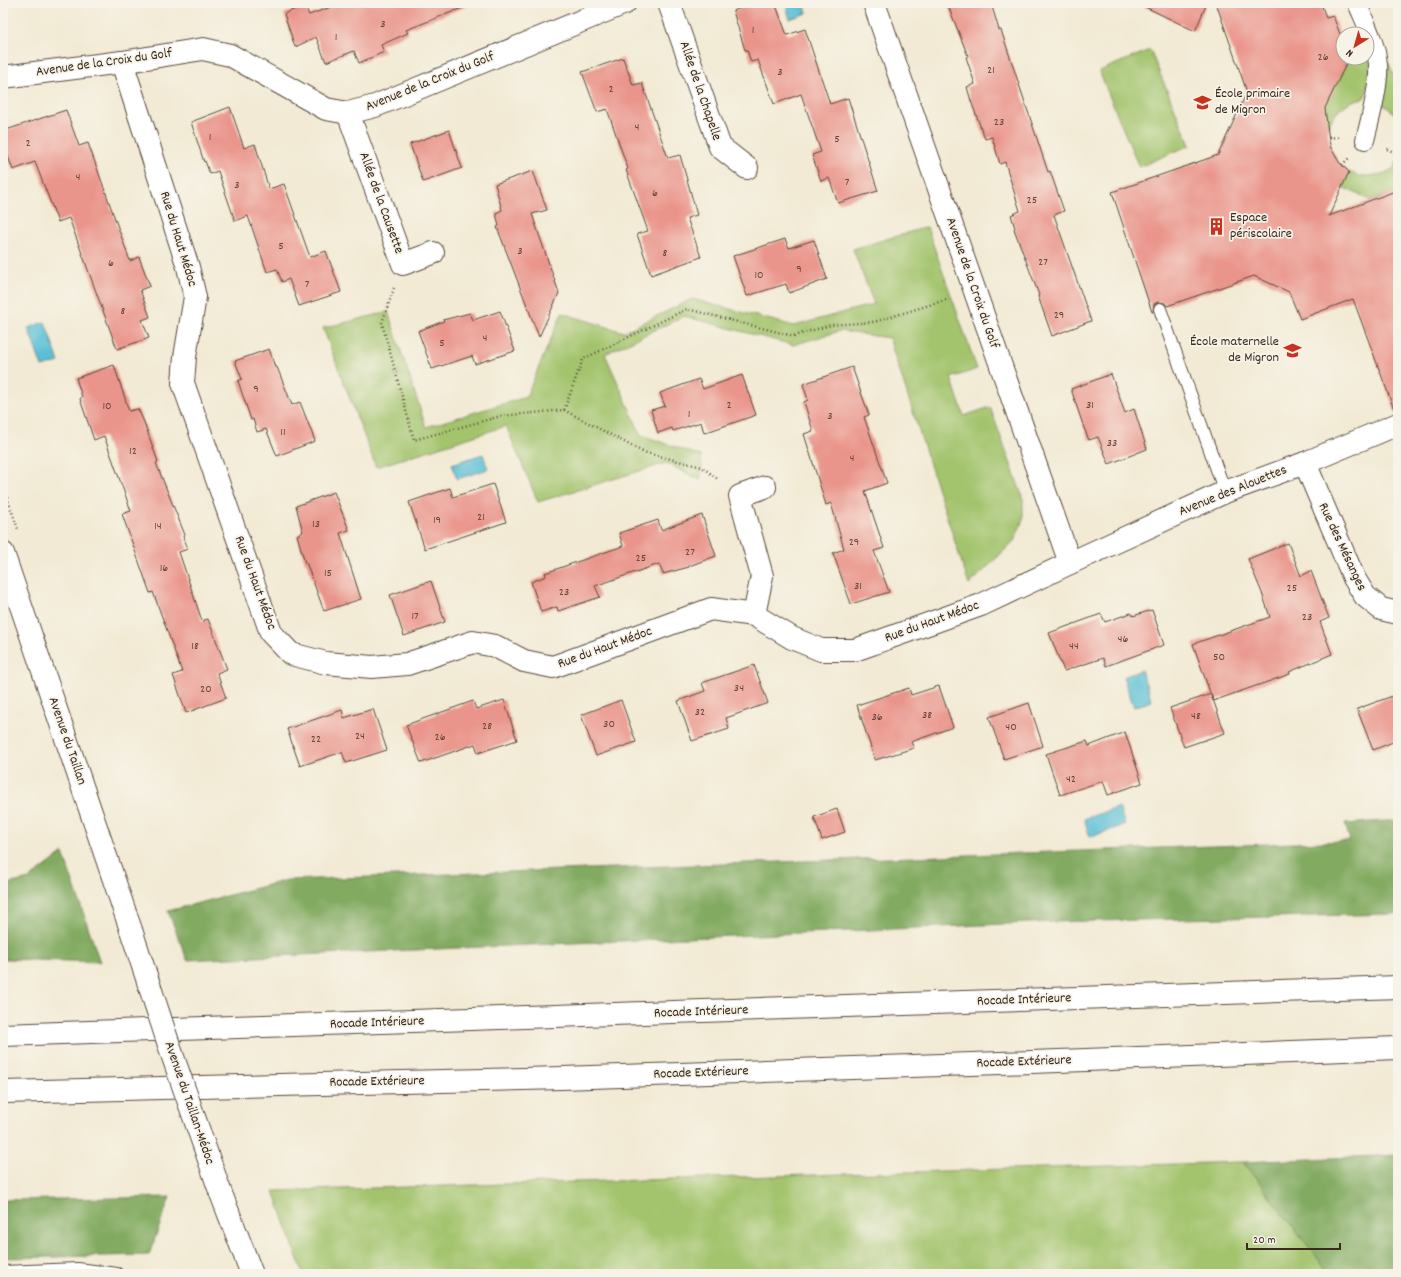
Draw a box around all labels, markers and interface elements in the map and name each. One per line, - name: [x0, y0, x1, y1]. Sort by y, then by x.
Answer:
- house number: 3: [380, 16, 386, 33]
- house number: 1: [752, 22, 754, 39]
- north arrow: [1335, 26, 1375, 66]
- house number: 1: [335, 29, 337, 46]
- street label: Allée de la Chapelle: [674, 39, 726, 143]
- street label: Avenue de la Croix du Golf: [35, 43, 174, 82]
- text: N: [1343, 44, 1357, 60]
- street label: Avenue de la Croix du Golf: [363, 47, 498, 117]
- house number: 26: [1317, 49, 1329, 66]
- house number: 21: [987, 62, 995, 79]
- house number: 3: [777, 64, 783, 81]
- house number: 2: [608, 81, 614, 98]
- place label: École primaire de Migron: [1215, 84, 1290, 120]
- school or university icon: École primaire de Migron: [1192, 92, 1212, 112]
- house number: 23: [994, 114, 1004, 131]
- house number: 4: [635, 119, 640, 136]
- house number: 1: [209, 129, 211, 146]
- house number: 5: [834, 131, 840, 148]
- house number: 2: [25, 135, 31, 152]
- street label: Allée de la Causette: [353, 149, 409, 257]
- house number: 4: [76, 169, 81, 186]
- house number: 7: [845, 174, 850, 191]
- house number: 3: [234, 177, 240, 194]
- house number: 6: [652, 185, 658, 202]
- street label: Rue du Haut Médoc: [154, 189, 202, 290]
- house number: 25: [1027, 192, 1037, 209]
- place label: Espace périscolaire: [1230, 208, 1292, 244]
- street label: Avenue de la Croix du Golf: [940, 215, 1004, 352]
- building icon: Espace périscolaire: [1207, 216, 1227, 236]
- house number: 5: [278, 238, 284, 255]
- house number: 3: [517, 243, 523, 260]
- house number: 8: [663, 245, 668, 262]
- house number: 27: [1038, 254, 1048, 271]
- house number: 6: [108, 255, 114, 272]
- house number: 9: [796, 261, 802, 278]
- house number: 10: [754, 267, 764, 284]
- house number: 7: [305, 276, 310, 293]
- house number: 8: [121, 303, 126, 320]
- house number: 29: [1054, 307, 1064, 324]
- house number: 4: [483, 330, 488, 347]
- place label: École maternelle de Migron: [1190, 332, 1279, 368]
- house number: 5: [439, 335, 445, 352]
- school or university icon: École maternelle de Migron: [1282, 340, 1302, 360]
- house number: 9: [253, 381, 259, 398]
- house number: 2: [726, 397, 732, 414]
- house number: 31: [1086, 397, 1094, 414]
- house number: 10: [102, 398, 112, 415]
- house number: 1: [688, 406, 690, 423]
- house number: 3: [827, 408, 833, 425]
- house number: 11: [280, 424, 286, 441]
- house number: 33: [1107, 435, 1117, 452]
- house number: 12: [129, 443, 137, 460]
- house number: 4: [850, 450, 855, 467]
- street label: Avenue des Alouettes: [1176, 460, 1290, 522]
- street label: Rue des Mésanges: [1313, 500, 1371, 595]
- house number: 21: [477, 509, 485, 526]
- house number: 19: [433, 512, 441, 529]
- house number: 13: [312, 516, 320, 533]
- house number: 14: [154, 518, 162, 535]
- street label: Rue du Haut Médoc: [229, 533, 281, 633]
- house number: 29: [849, 534, 859, 551]
- house number: 27: [685, 544, 695, 561]
- house number: 25: [636, 550, 646, 567]
- house number: 16: [160, 560, 168, 577]
- house number: 15: [324, 565, 332, 582]
- house number: 31: [854, 578, 862, 595]
- house number: 25: [1287, 580, 1297, 597]
- house number: 23: [559, 584, 569, 601]
- street label: Rue du Haut Médoc: [882, 596, 982, 648]
- house number: 17: [411, 608, 419, 625]
- house number: 23: [1302, 609, 1312, 626]
- street label: Rue du Haut Médoc: [555, 622, 655, 674]
- house number: 46: [1118, 631, 1129, 648]
- house number: 18: [191, 638, 199, 655]
- house number: 44: [1069, 638, 1079, 655]
- house number: 50: [1213, 649, 1225, 666]
- house number: 34: [734, 680, 744, 697]
- house number: 20: [200, 681, 212, 698]
- street label: Avenue du Taillan: [43, 694, 91, 788]
- house number: 32: [695, 704, 705, 721]
- house number: 38: [922, 707, 932, 724]
- house number: 48: [1191, 708, 1201, 725]
- house number: 36: [871, 709, 883, 726]
- house number: 30: [603, 716, 615, 733]
- house number: 28: [482, 718, 492, 735]
- house number: 40: [1005, 719, 1017, 736]
- house number: 24: [355, 728, 365, 745]
- house number: 26: [434, 729, 446, 746]
- house number: 22: [311, 731, 321, 748]
- house number: 42: [1066, 771, 1076, 788]
- street label: Rocade Intérieure: [976, 988, 1072, 1012]
- street label: Rocade Intérieure: [653, 1000, 749, 1024]
- street label: Rocade Intérieure: [329, 1011, 425, 1035]
- street label: Avenue du Taillan-Médoc: [159, 1039, 220, 1168]
- street label: Rocade Extérieure: [976, 1050, 1072, 1074]
- street label: Rocade Extérieure: [653, 1061, 749, 1085]
- street label: Rocade Extérieure: [329, 1071, 425, 1093]
- scale bar: [1247, 1225, 1340, 1251]
- text: 20 m: [1253, 1232, 1276, 1249]

